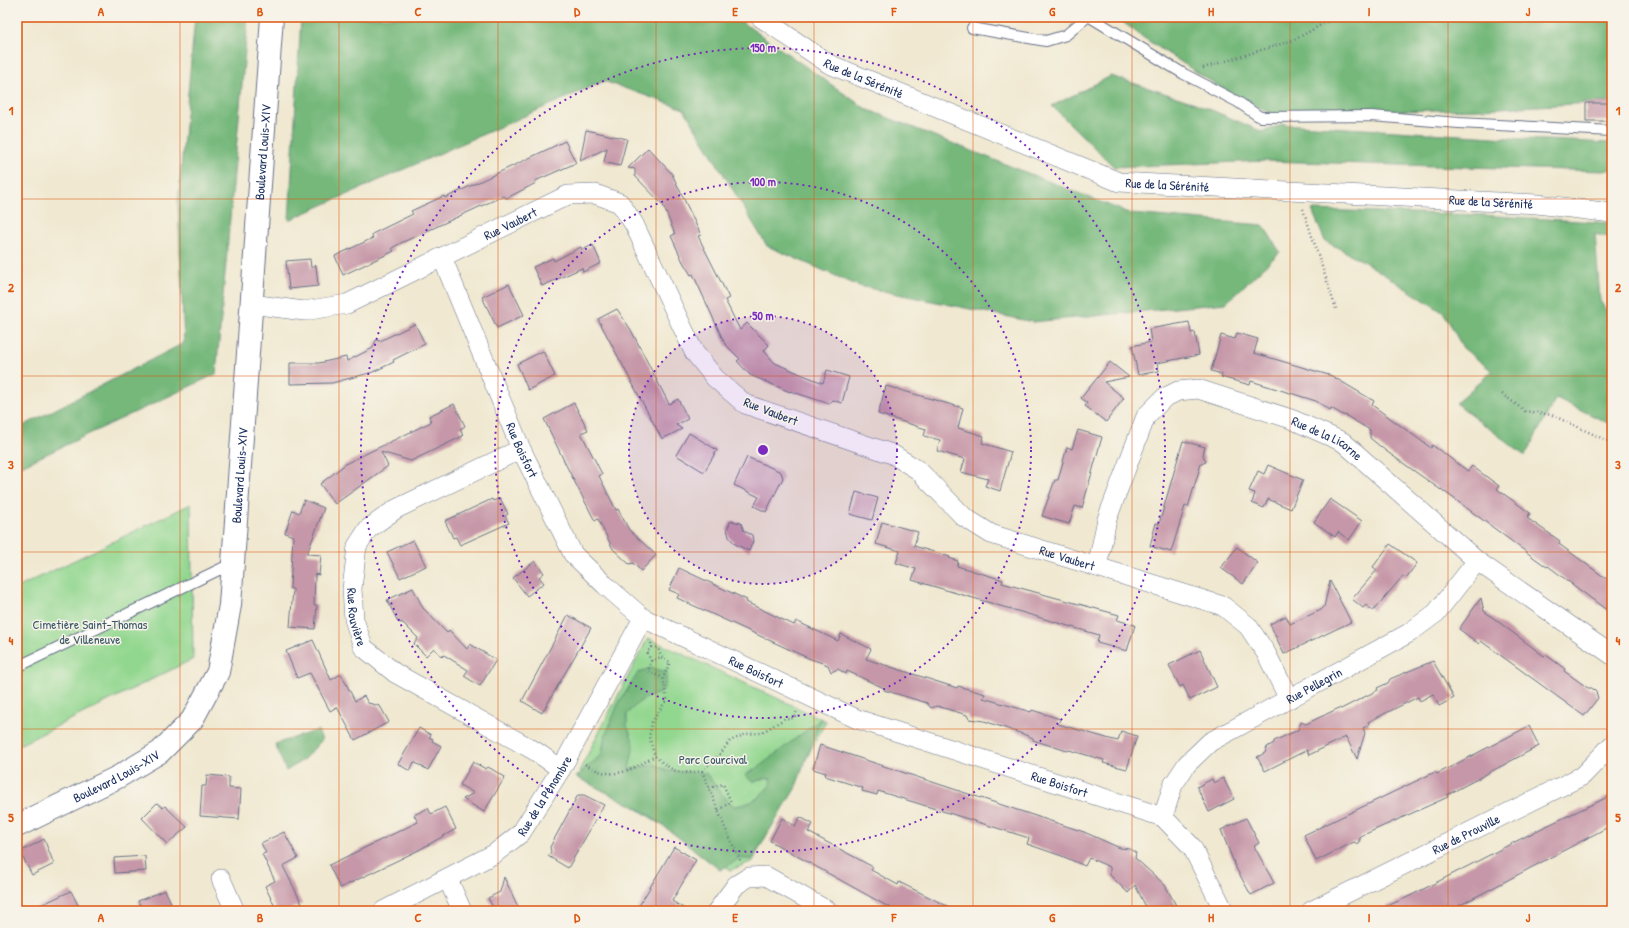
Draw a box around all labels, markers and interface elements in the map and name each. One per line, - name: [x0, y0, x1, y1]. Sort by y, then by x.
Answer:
- text: A: [98, 2, 105, 20]
- text: B: [257, 2, 264, 20]
- text: C: [414, 2, 422, 20]
- text: D: [574, 2, 581, 20]
- text: E: [732, 2, 738, 20]
- text: F: [891, 2, 898, 20]
- text: G: [1049, 2, 1056, 20]
- text: H: [1208, 2, 1214, 20]
- text: I: [1367, 2, 1371, 20]
- text: J: [1526, 2, 1531, 20]
- text: 150 m: [750, 39, 776, 56]
- street label: Rue de la Sérénité: [820, 54, 906, 102]
- text: 1: [9, 101, 14, 119]
- text: 1: [1616, 101, 1621, 119]
- street label: Boulevard Louis-XIV: [250, 103, 275, 201]
- text: 100 m: [750, 173, 776, 190]
- street label: Rue de la Sérénité: [1125, 173, 1210, 196]
- street label: Rue de la Sérénité: [1449, 190, 1533, 213]
- street label: Rue Vaubert: [481, 203, 540, 244]
- text: 2: [8, 278, 15, 296]
- text: 2: [1615, 278, 1622, 296]
- text: 50 m: [752, 307, 774, 324]
- street label: Rue Vaubert: [741, 392, 801, 430]
- street label: Rue de la Licorne: [1289, 411, 1366, 464]
- street label: Rue Boisfort: [502, 420, 543, 481]
- street label: Boulevard Louis-XIV: [227, 426, 252, 524]
- centre of rings: [756, 443, 770, 457]
- text: 3: [8, 455, 14, 473]
- text: 3: [1615, 455, 1621, 473]
- street label: Rue Vaubert: [1037, 541, 1098, 575]
- street label: Rue Rouvière: [343, 587, 371, 648]
- park label: Cimetière Saint-Thomas de Villeneuve: [32, 615, 148, 648]
- text: 4: [9, 631, 14, 649]
- text: 4: [1616, 631, 1621, 649]
- street label: Rue Boisfort: [726, 651, 787, 692]
- street label: Rue Pellegrin: [1283, 662, 1345, 708]
- street label: Boulevard Louis-XIV: [70, 745, 163, 807]
- park label: Parc Courcival: [679, 750, 748, 768]
- street label: Rue de la Pénombre: [513, 752, 576, 839]
- street label: Rue Boisfort: [1029, 766, 1091, 802]
- text: 5: [8, 808, 14, 826]
- text: 5: [1615, 808, 1621, 826]
- street label: Rue de Prouville: [1429, 809, 1503, 858]
- text: A: [98, 908, 105, 926]
- text: B: [257, 908, 264, 926]
- text: C: [414, 908, 422, 926]
- text: D: [574, 908, 581, 926]
- text: E: [732, 908, 738, 926]
- text: F: [891, 908, 898, 926]
- text: G: [1049, 908, 1056, 926]
- text: H: [1208, 908, 1214, 926]
- text: I: [1367, 908, 1371, 926]
- text: J: [1526, 908, 1531, 926]

